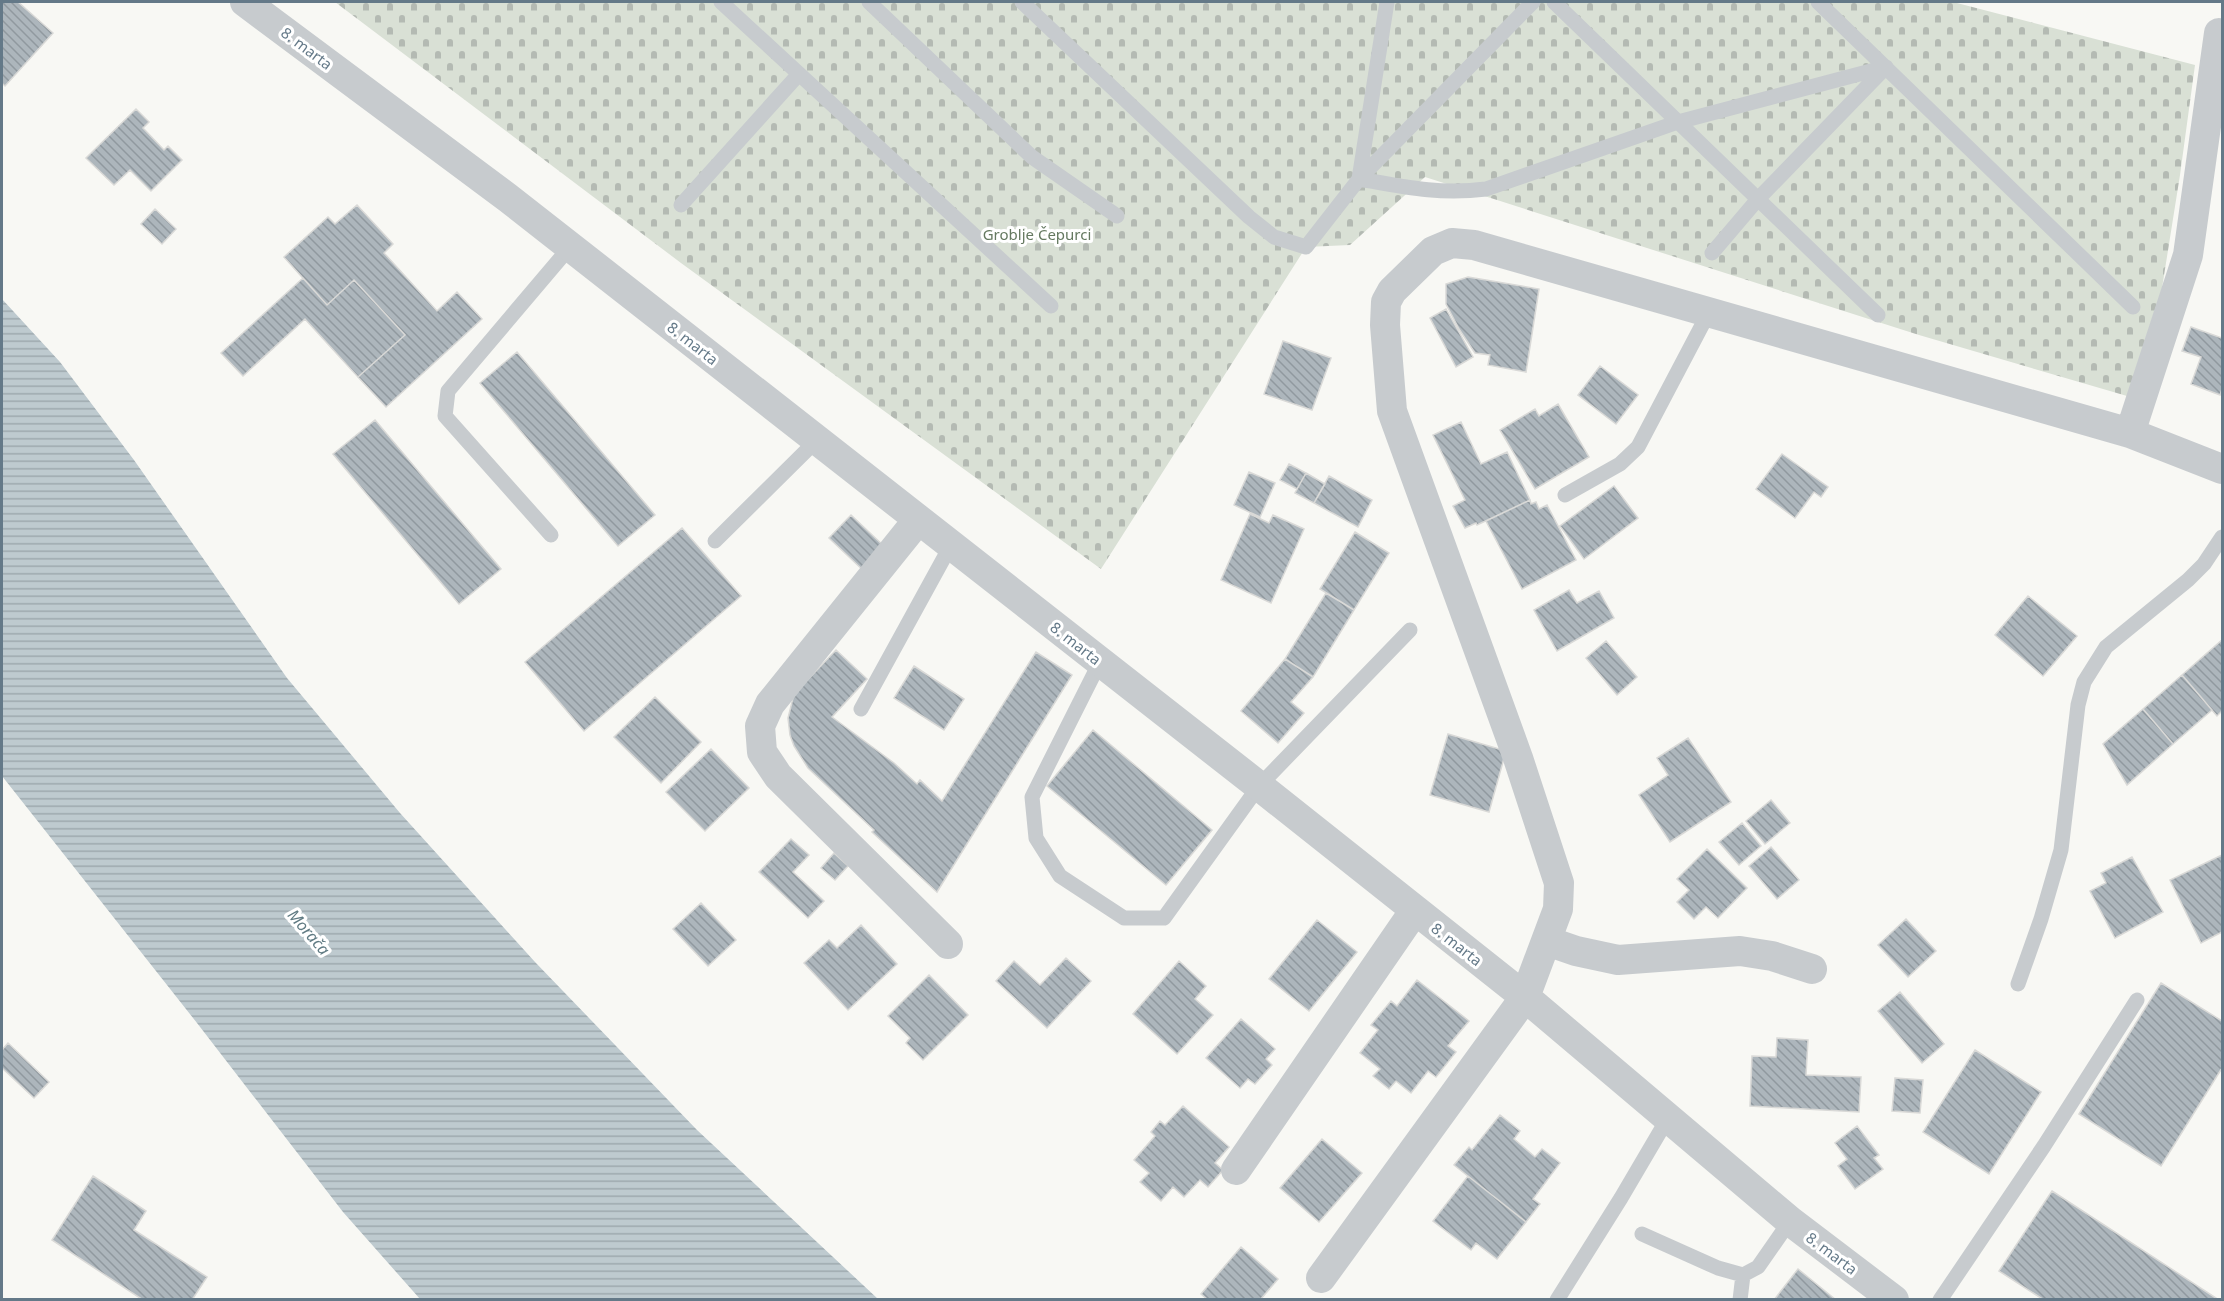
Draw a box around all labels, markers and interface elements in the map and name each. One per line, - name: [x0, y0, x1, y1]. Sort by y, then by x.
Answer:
- street label: 8. marta: [277, 22, 337, 74]
- park label: Groblje Čepurci: [983, 224, 1091, 244]
- street label: 8. marta: [664, 317, 722, 369]
- street label: 8. marta: [1047, 617, 1105, 669]
- water label: Morača: [283, 904, 335, 960]
- street label: 8. marta: [1428, 918, 1486, 970]
- street label: 8. marta: [1802, 1227, 1862, 1279]

